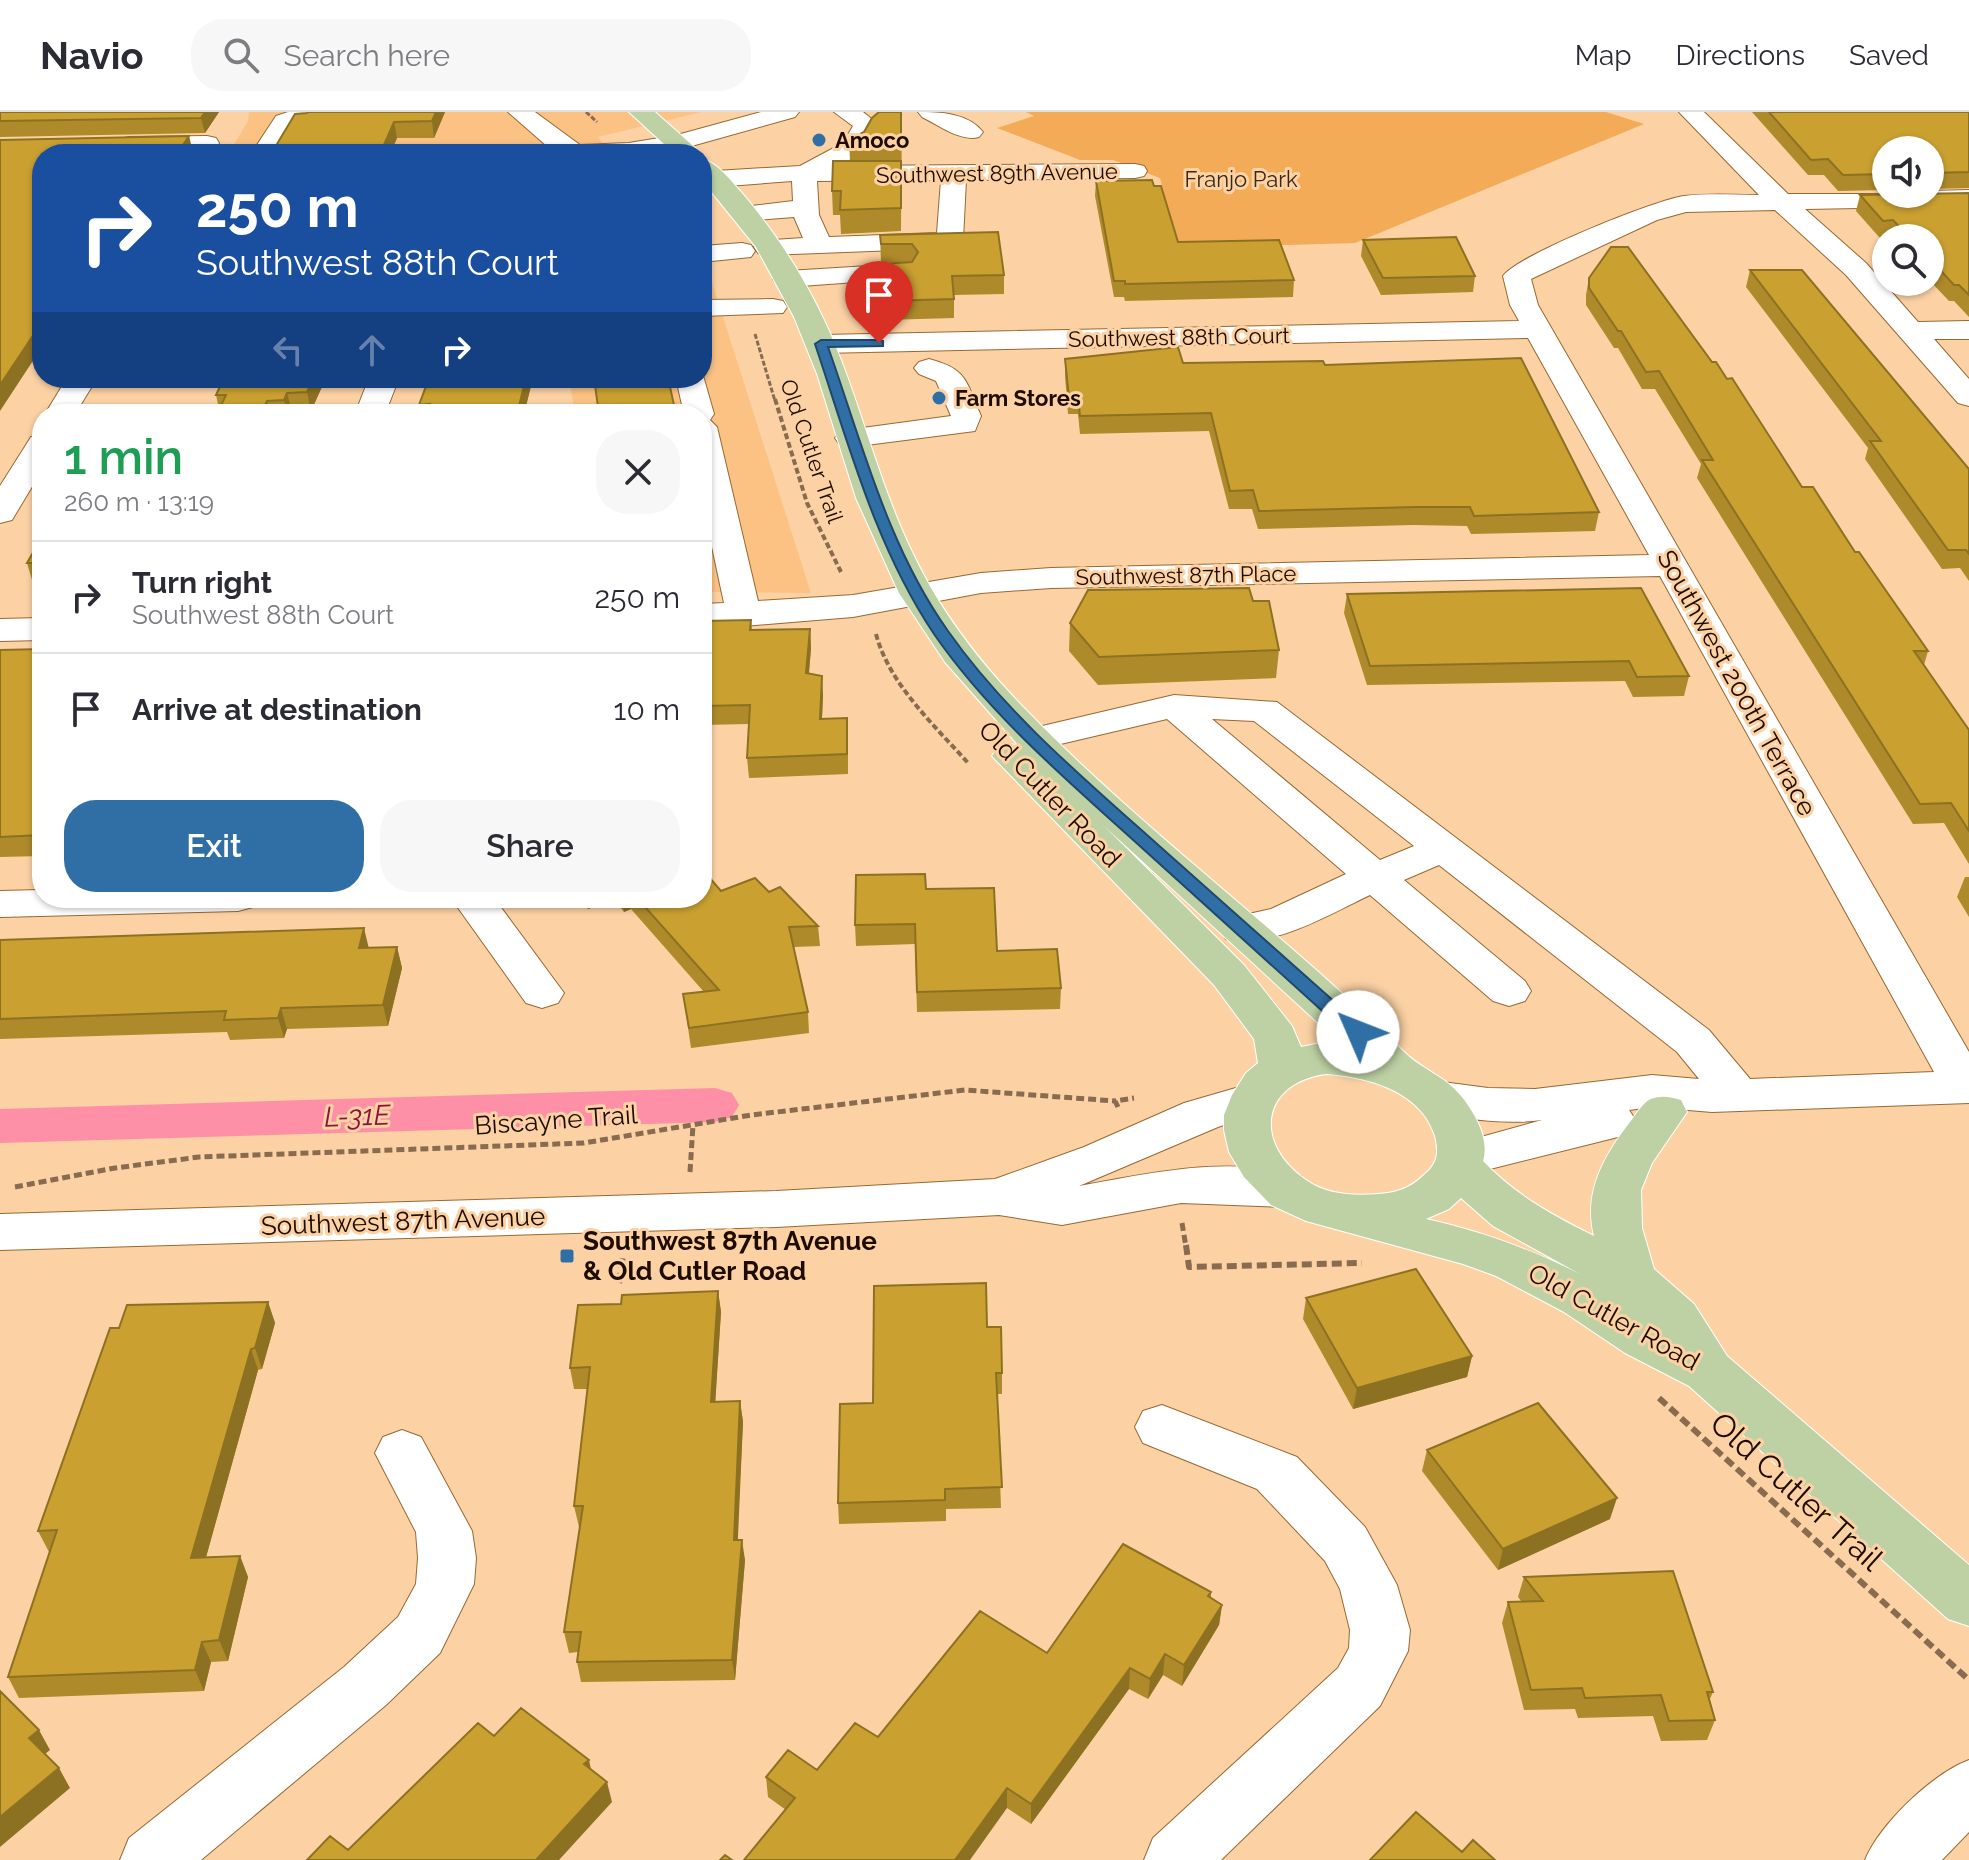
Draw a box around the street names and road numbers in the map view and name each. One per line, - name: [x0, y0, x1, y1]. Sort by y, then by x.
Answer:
- street label: Southwest 89th Avenue: [876, 158, 1118, 188]
- street label: Southwest 88th Court: [1068, 322, 1291, 352]
- street label: Old Cutler Trail: [775, 376, 849, 526]
- street label: Southwest 200th Terrace: [1651, 545, 1823, 821]
- street label: Southwest 87th Place: [1075, 560, 1297, 590]
- street label: Old Cutler Road: [973, 715, 1127, 873]
- street label: Biscayne Trail: [473, 1099, 640, 1141]
- street label: Southwest 87th Avenue: [260, 1201, 546, 1241]
- street label: Old Cutler Road: [1523, 1258, 1705, 1376]
- street label: Old Cutler Trail: [1703, 1404, 1891, 1578]

